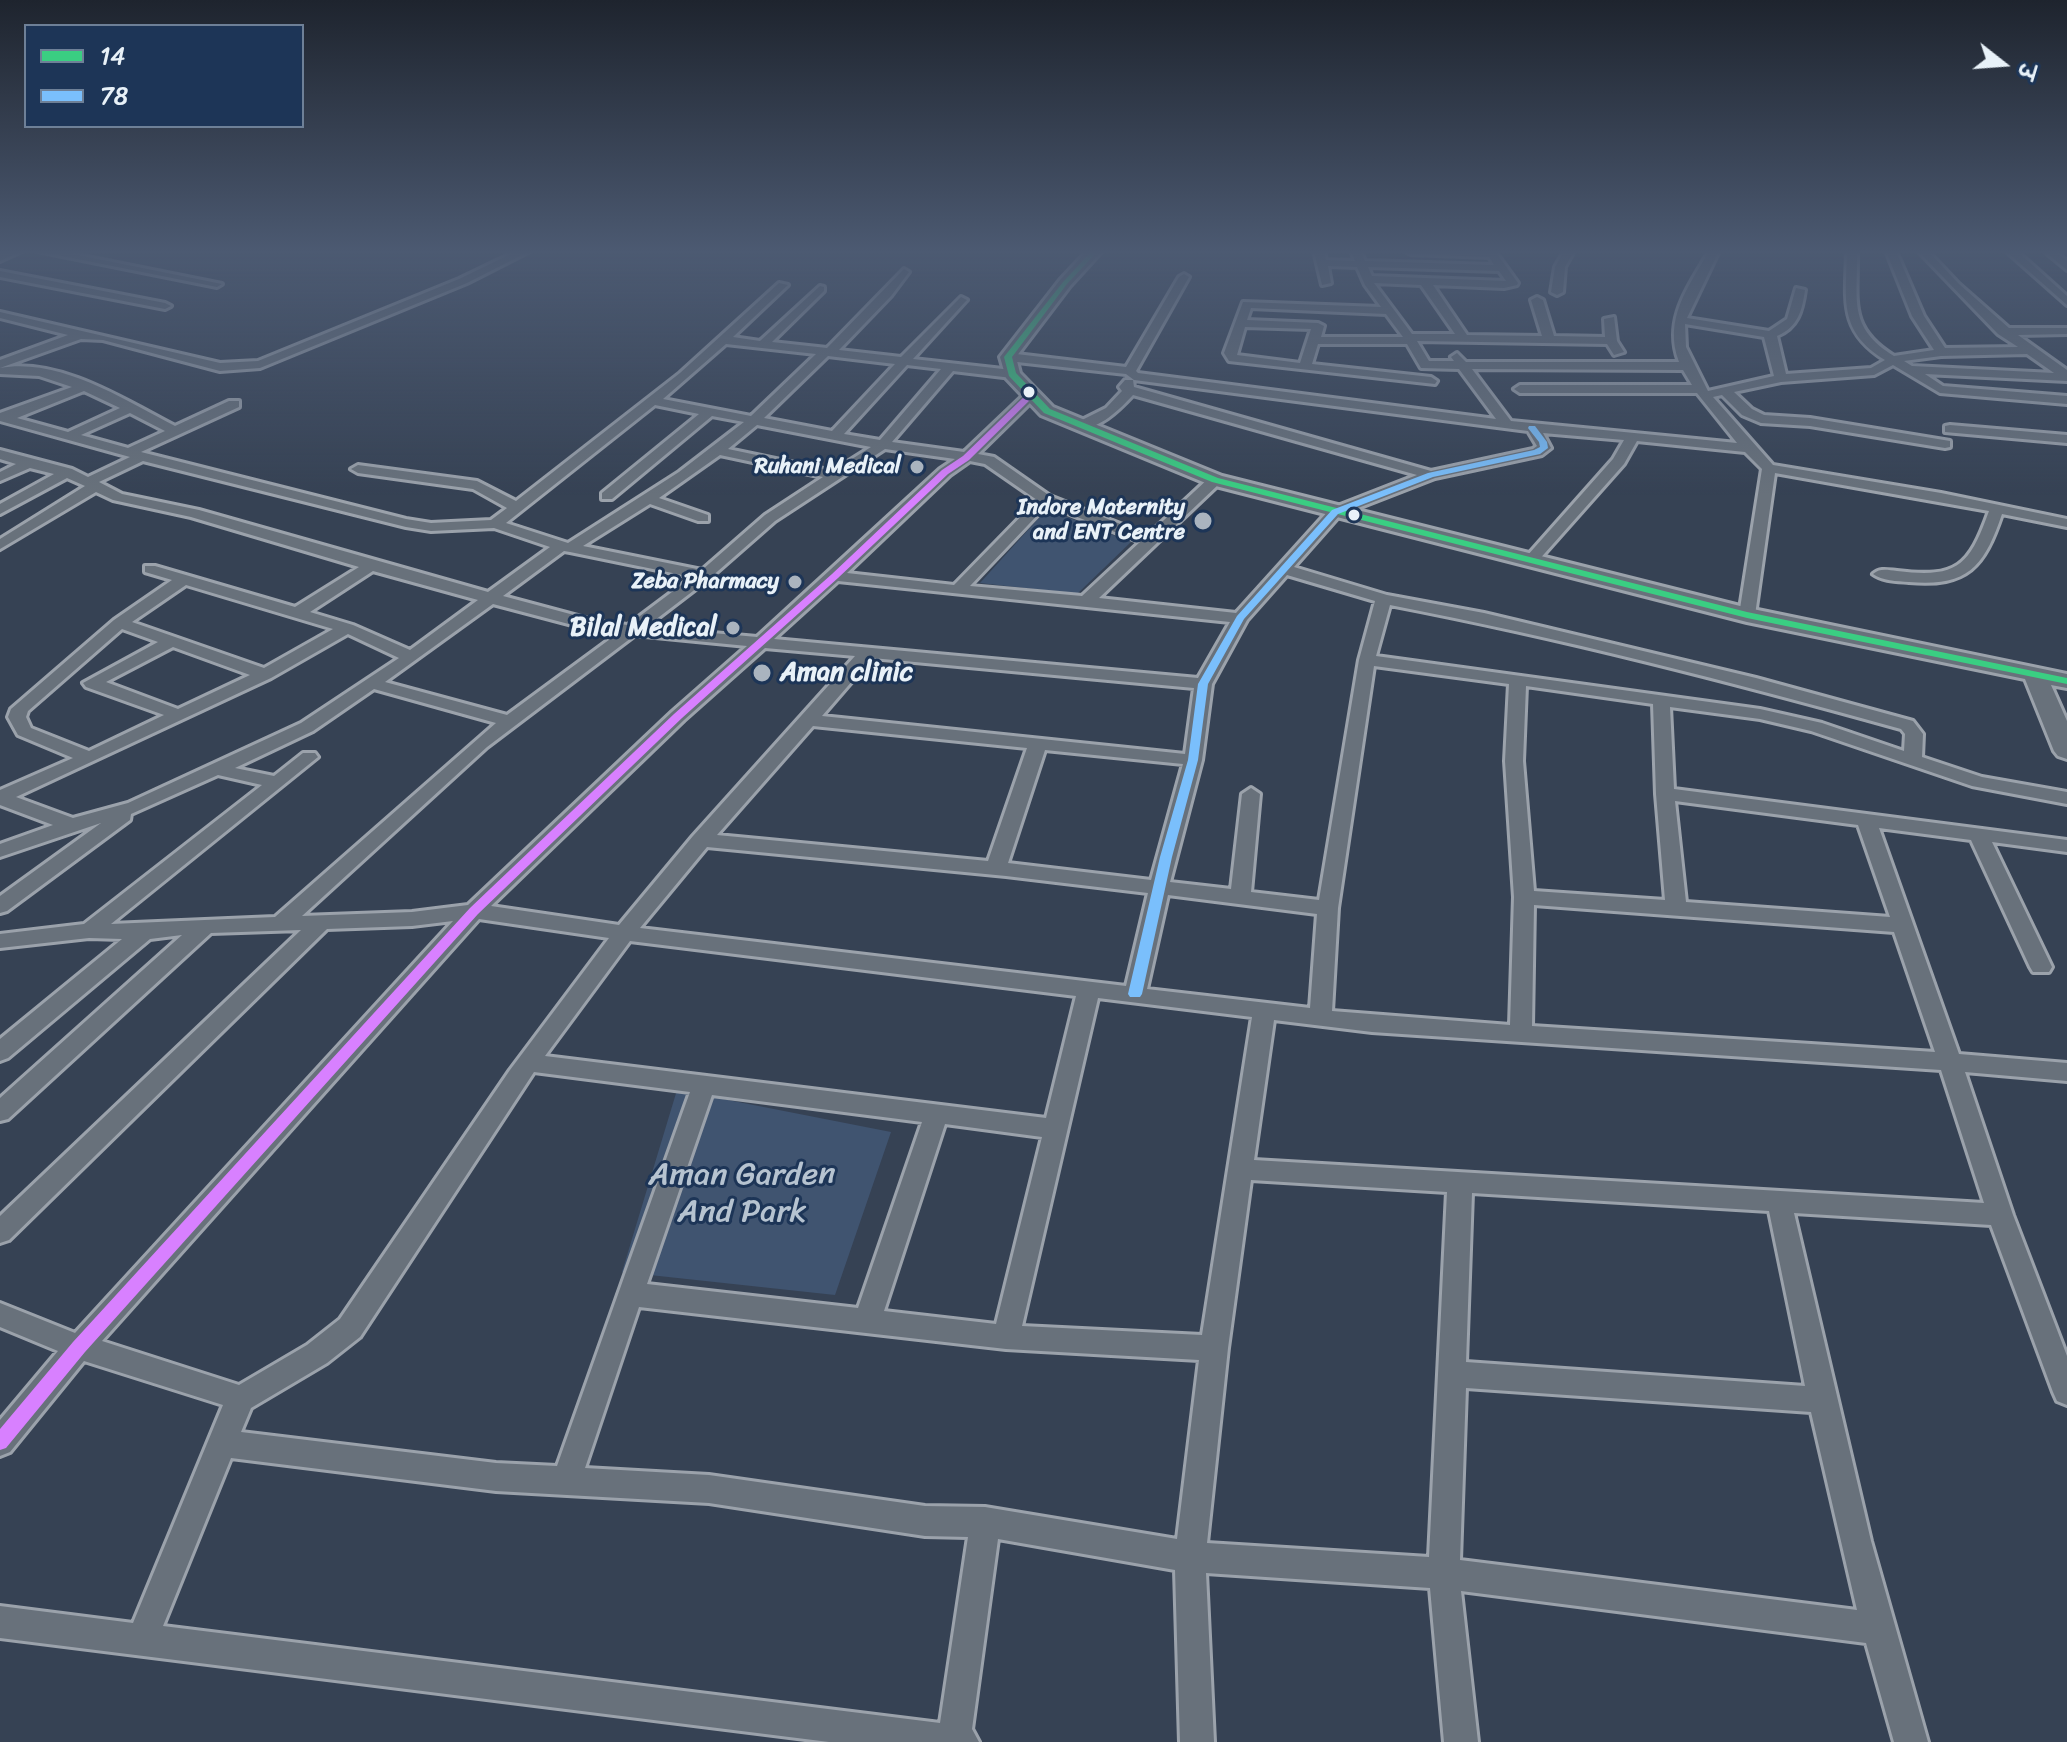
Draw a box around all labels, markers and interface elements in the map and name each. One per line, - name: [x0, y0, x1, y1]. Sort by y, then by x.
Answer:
- legend: [24, 24, 304, 128]
- north arrow: [1963, 24, 2043, 104]
- text: 14: [100, 35, 125, 77]
- text: उ: [2006, 58, 2047, 84]
- text: 78: [100, 75, 128, 117]
- unlabelled marker: [1021, 384, 1037, 400]
- place label: Ruhani Medical: [754, 454, 901, 480]
- marker: Ruhani Medical: [908, 458, 926, 476]
- place label: Indore Maternity and ENT Centre: [1018, 495, 1185, 546]
- unlabelled marker: [1346, 507, 1362, 523]
- marker: Indore Maternity and ENT Centre: [1192, 510, 1214, 532]
- place label: Zeba Pharmacy: [632, 569, 779, 595]
- marker: Zeba Pharmacy: [786, 573, 804, 591]
- place label: Bilal Medical: [570, 612, 717, 644]
- marker: Bilal Medical: [724, 619, 742, 637]
- place label: Aman clinic: [780, 657, 913, 689]
- marker: Aman clinic: [751, 662, 773, 684]
- park label: Aman Garden And Park: [648, 1157, 836, 1232]

